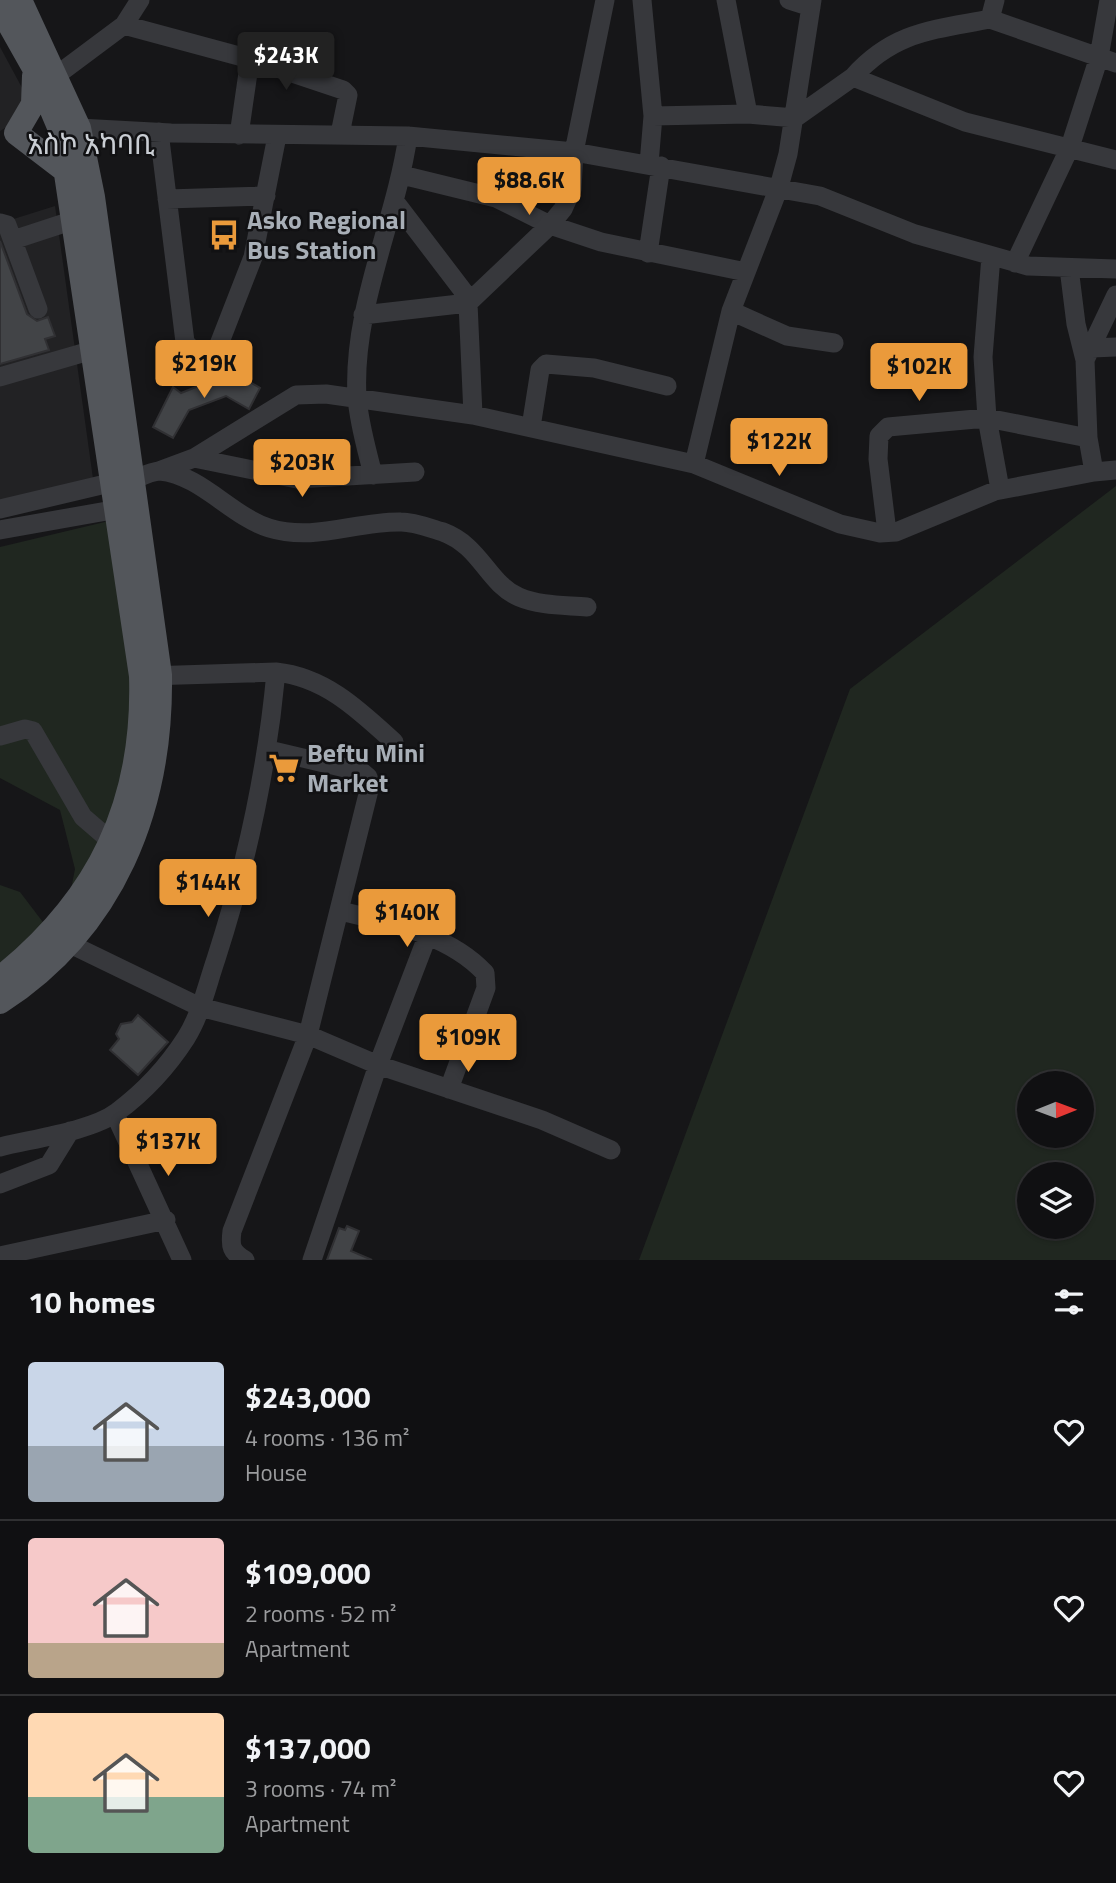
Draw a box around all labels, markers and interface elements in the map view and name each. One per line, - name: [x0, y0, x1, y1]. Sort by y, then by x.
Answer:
- pin: $243K: [237, 32, 335, 92]
- text: $243K: [253, 37, 319, 72]
- district label: አስኮ አካባቢ: [27, 122, 155, 165]
- pin: $88.6K: [472, 158, 586, 217]
- text: $88.6K: [493, 162, 565, 197]
- place label: Asko Regional Bus Station: [247, 200, 406, 269]
- bus stop icon: Asko Regional Bus Station: [207, 218, 241, 252]
- pin: $219K: [155, 340, 253, 400]
- pin: $102K: [870, 344, 968, 403]
- text: $219K: [171, 345, 237, 380]
- text: $102K: [886, 348, 952, 383]
- pin: $122K: [730, 419, 828, 478]
- text: $122K: [746, 423, 812, 458]
- pin: $203K: [253, 440, 351, 499]
- text: $203K: [269, 444, 335, 479]
- place label: Beftu Mini Market: [307, 733, 425, 802]
- supermarket icon: Beftu Mini Market: [267, 751, 301, 785]
- pin: $144K: [159, 860, 257, 919]
- text: $144K: [175, 864, 241, 899]
- pin: $140K: [358, 890, 456, 949]
- text: $140K: [374, 894, 440, 929]
- pin: $109K: [419, 1014, 517, 1074]
- text: $109K: [435, 1019, 501, 1054]
- north arrow: [1017, 1071, 1094, 1148]
- map controls: [1017, 1071, 1094, 1239]
- pin: $137K: [119, 1118, 217, 1178]
- text: $137K: [135, 1123, 201, 1158]
- button: layers: [1017, 1162, 1094, 1239]
- text: 10 homes: [28, 1279, 155, 1325]
- icon: filters: [1050, 1283, 1088, 1321]
- text: $243,000: [245, 1374, 371, 1420]
- icon: home: [84, 1390, 168, 1474]
- icon: heart: [1050, 1413, 1088, 1451]
- text: 4 rooms · 136 m²: [245, 1420, 409, 1455]
- text: House: [245, 1455, 307, 1490]
- text: $109,000: [245, 1550, 371, 1596]
- icon: home: [84, 1566, 168, 1650]
- icon: heart: [1050, 1589, 1088, 1627]
- text: 2 rooms · 52 m²: [245, 1596, 396, 1631]
- text: Apartment: [245, 1631, 350, 1666]
- text: $137,000: [245, 1725, 371, 1771]
- icon: home: [84, 1741, 168, 1825]
- icon: heart: [1050, 1764, 1088, 1802]
- text: 3 rooms · 74 m²: [245, 1771, 396, 1806]
- text: Apartment: [245, 1806, 350, 1841]

